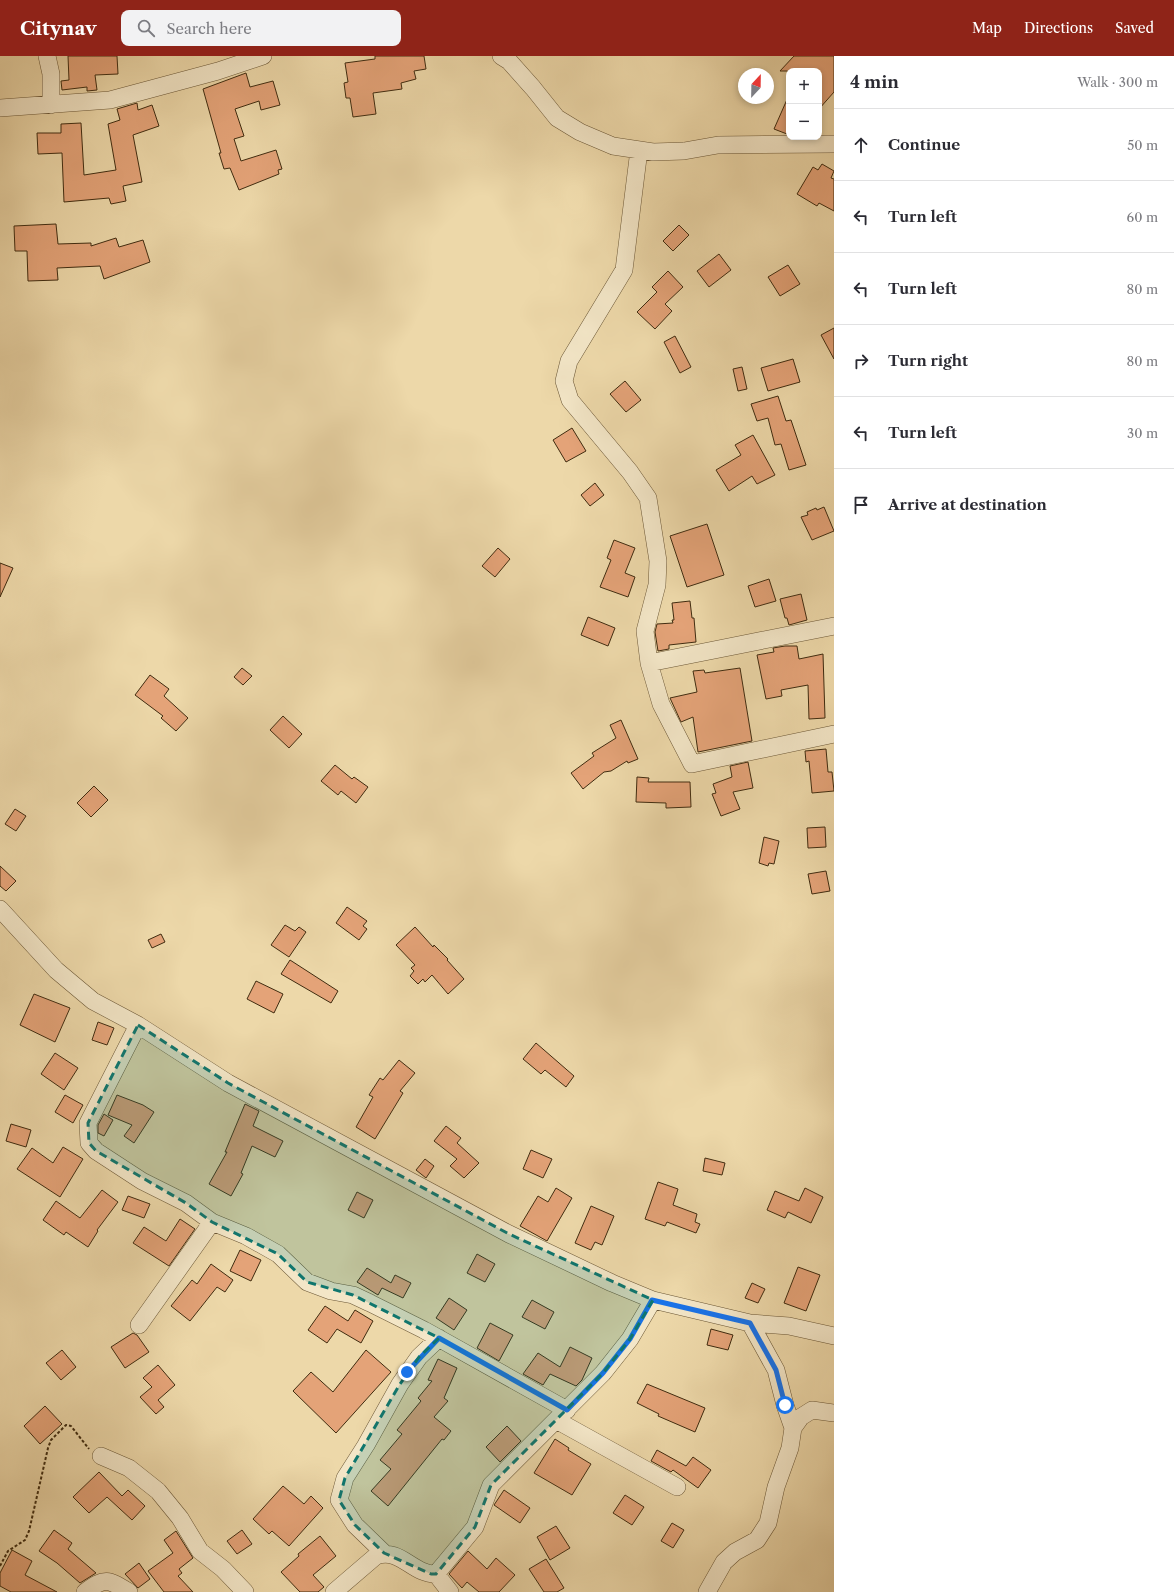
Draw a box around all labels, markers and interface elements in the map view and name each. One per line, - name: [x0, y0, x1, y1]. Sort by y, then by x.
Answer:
- search box: [121, 10, 401, 46]
- text: Citynav: [20, 17, 97, 40]
- icon: search: [135, 17, 157, 39]
- text: Search here: [167, 19, 252, 38]
- text: Map: [972, 19, 1002, 37]
- text: Directions: [1024, 19, 1093, 37]
- text: Saved: [1115, 19, 1154, 37]
- north arrow: [738, 68, 774, 104]
- map controls: [786, 68, 822, 140]
- button: +: [786, 68, 822, 104]
- text: 4 min: [850, 72, 899, 92]
- text: Walk · 300 m: [1077, 74, 1158, 90]
- button: −: [786, 104, 822, 140]
- icon: ahead: [850, 134, 872, 156]
- text: Continue: [888, 135, 960, 154]
- text: 50 m: [1127, 137, 1158, 153]
- icon: left: [850, 206, 872, 228]
- text: Turn left: [888, 207, 957, 226]
- text: 60 m: [1127, 209, 1158, 225]
- icon: left: [850, 278, 872, 300]
- text: Turn left: [888, 279, 957, 298]
- text: 80 m: [1126, 281, 1158, 297]
- icon: right: [850, 350, 872, 372]
- text: Turn right: [888, 351, 968, 370]
- text: 80 m: [1126, 353, 1158, 369]
- icon: left: [850, 422, 872, 444]
- text: Turn left: [888, 423, 957, 442]
- text: 30 m: [1127, 425, 1158, 441]
- icon: arrive: [850, 494, 872, 516]
- text: Arrive at destination: [888, 495, 1047, 514]
- route end: [398, 1363, 416, 1381]
- route start: [776, 1396, 794, 1414]

